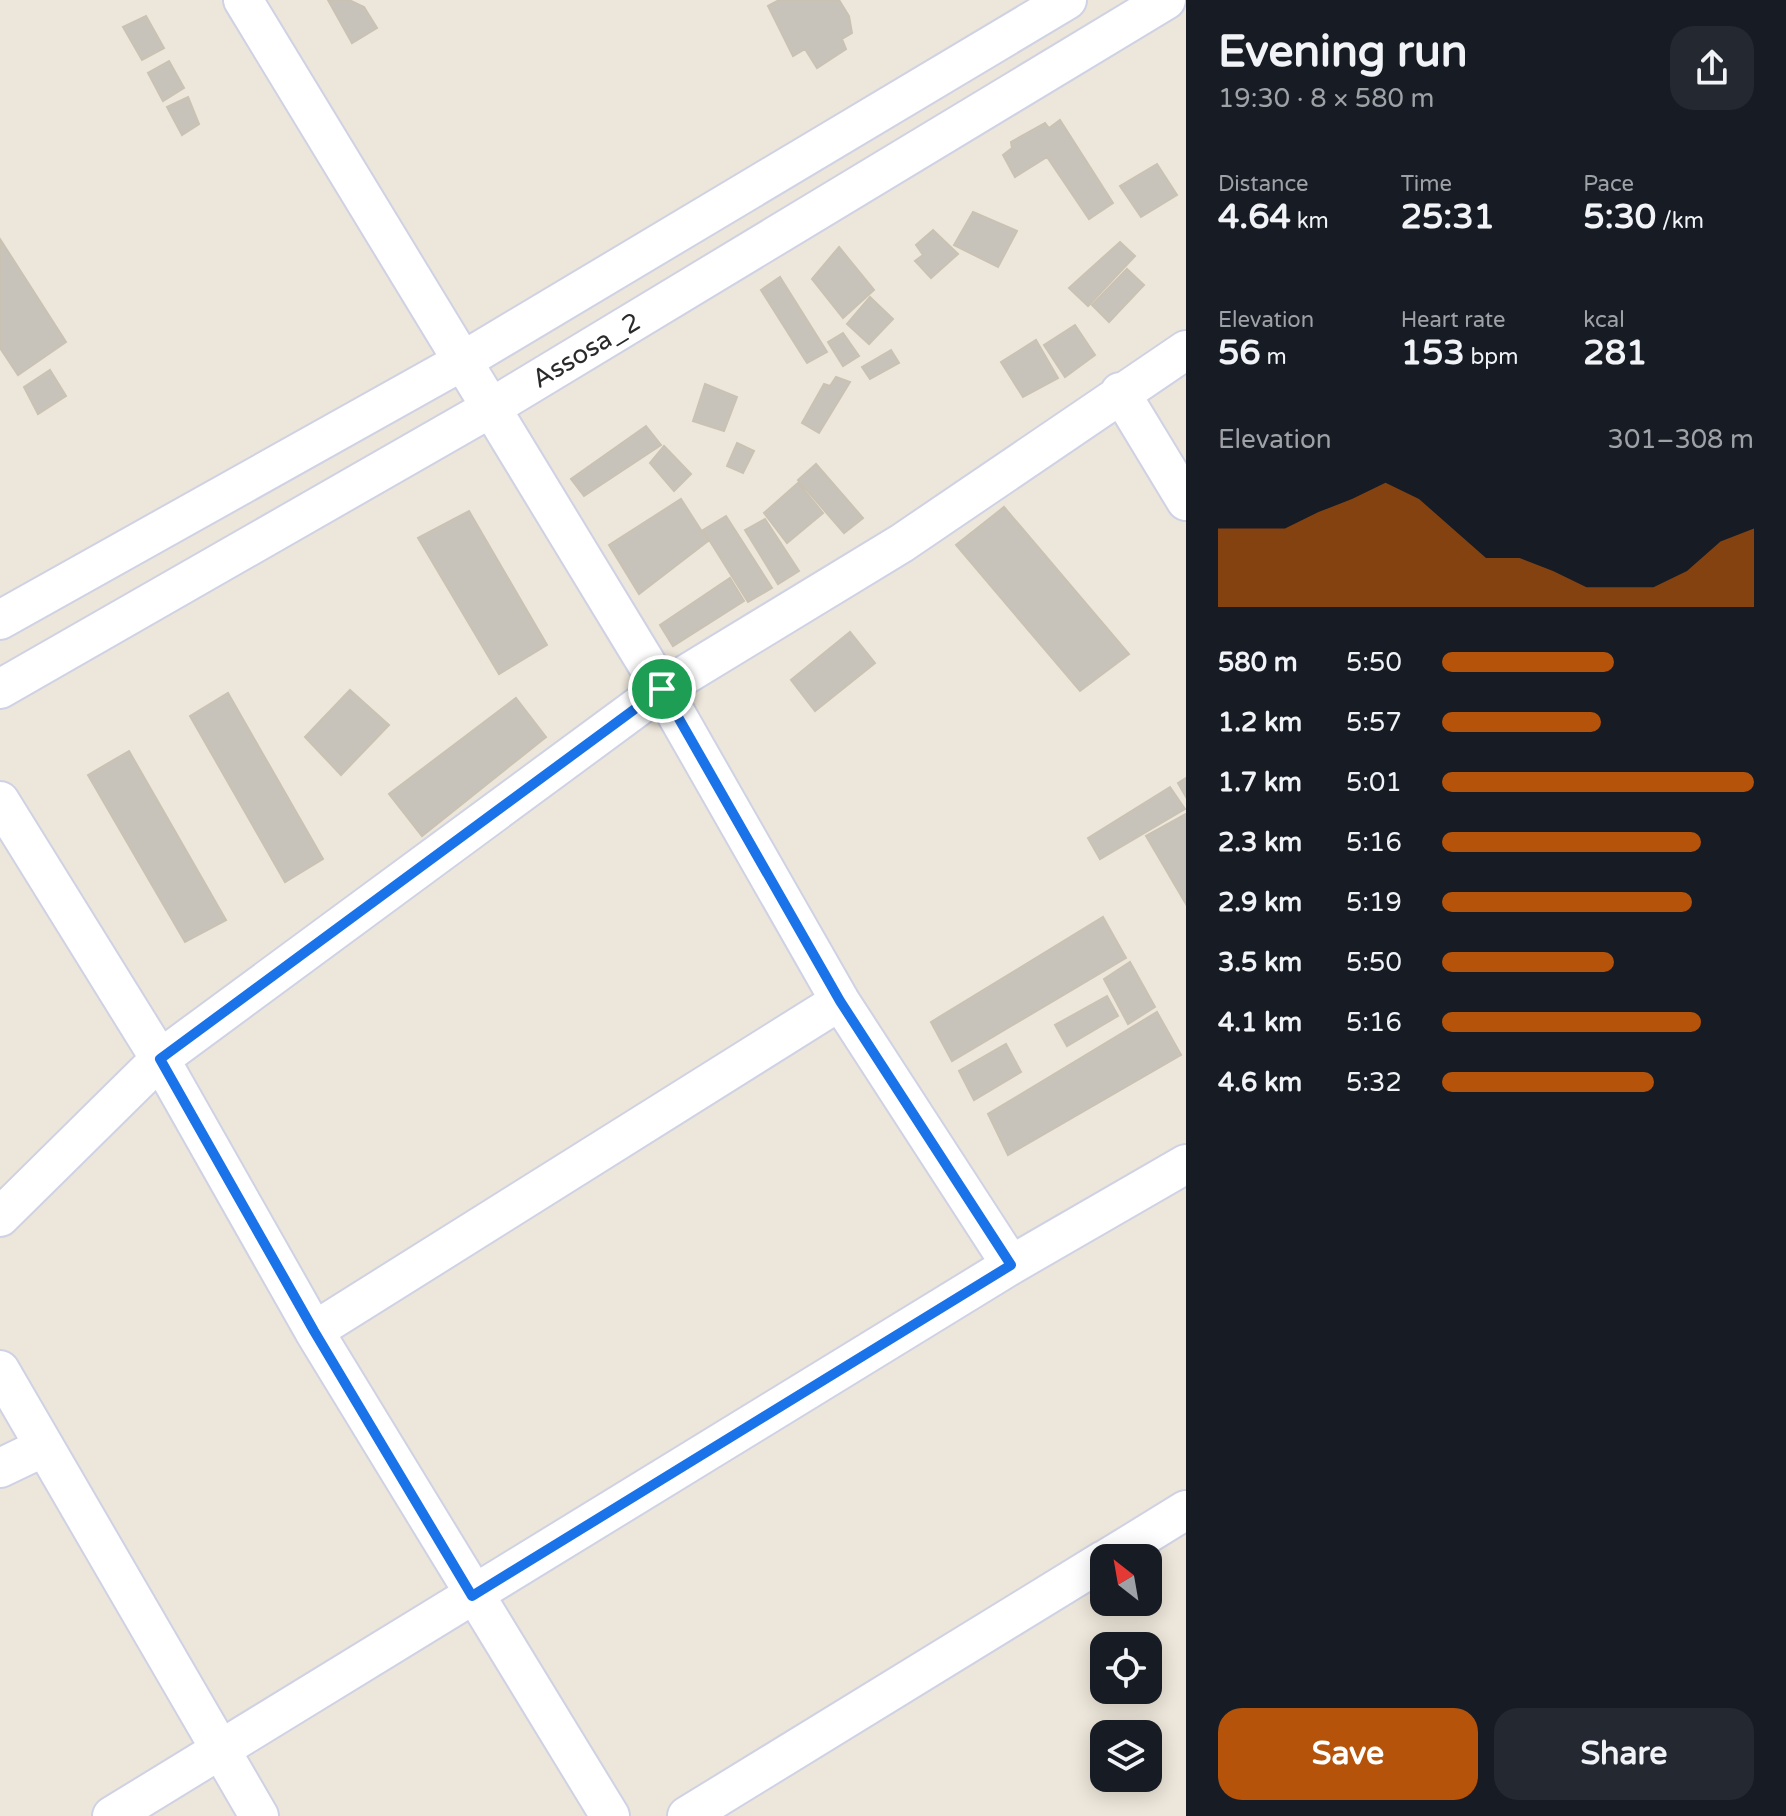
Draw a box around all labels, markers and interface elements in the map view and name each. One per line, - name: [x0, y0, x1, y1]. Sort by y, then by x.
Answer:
- text: Evening run: [1218, 26, 1467, 79]
- button: share: [1670, 26, 1754, 110]
- text: 19:30 · 8 × 580 m: [1218, 83, 1434, 114]
- text: Distance: [1218, 171, 1309, 197]
- text: Time: [1401, 171, 1452, 197]
- text: Pace: [1583, 171, 1634, 197]
- text: 4.64: [1218, 197, 1291, 238]
- text: 25:31: [1401, 197, 1495, 238]
- text: 5:30: [1583, 197, 1656, 238]
- text: km: [1291, 208, 1329, 234]
- text: /km: [1656, 208, 1704, 234]
- street label: Assosa_2: [526, 306, 646, 395]
- text: Elevation: [1218, 307, 1314, 333]
- text: Heart rate: [1401, 307, 1506, 333]
- text: kcal: [1583, 307, 1625, 333]
- text: 56: [1218, 333, 1261, 374]
- text: 153: [1401, 333, 1465, 374]
- text: 281: [1583, 333, 1647, 374]
- text: m: [1261, 344, 1287, 370]
- text: bpm: [1465, 344, 1518, 370]
- text: Elevation: [1218, 424, 1332, 455]
- text: 301–308 m: [1608, 424, 1754, 455]
- text: 580 m: [1218, 647, 1298, 678]
- text: 5:50: [1346, 647, 1402, 678]
- pin: [628, 655, 696, 723]
- icon: arrive: [640, 667, 684, 711]
- text: 1.2 km: [1218, 707, 1302, 738]
- text: 5:57: [1346, 707, 1402, 738]
- text: 1.7 km: [1218, 767, 1302, 798]
- text: 5:01: [1346, 767, 1402, 798]
- text: 2.3 km: [1218, 827, 1302, 858]
- text: 5:16: [1346, 827, 1402, 858]
- text: 2.9 km: [1218, 887, 1302, 918]
- text: 5:19: [1346, 887, 1402, 918]
- text: 3.5 km: [1218, 947, 1302, 978]
- text: 5:50: [1346, 947, 1402, 978]
- text: 4.1 km: [1218, 1007, 1302, 1038]
- text: 5:16: [1346, 1007, 1402, 1038]
- text: 4.6 km: [1218, 1067, 1302, 1098]
- text: 5:32: [1346, 1067, 1402, 1098]
- north arrow: [1090, 1544, 1162, 1616]
- map controls: [1090, 1544, 1162, 1792]
- button: locate: [1090, 1632, 1162, 1704]
- button: Save: [1218, 1708, 1478, 1800]
- button: Share: [1494, 1708, 1754, 1800]
- button: layers: [1090, 1720, 1162, 1792]

